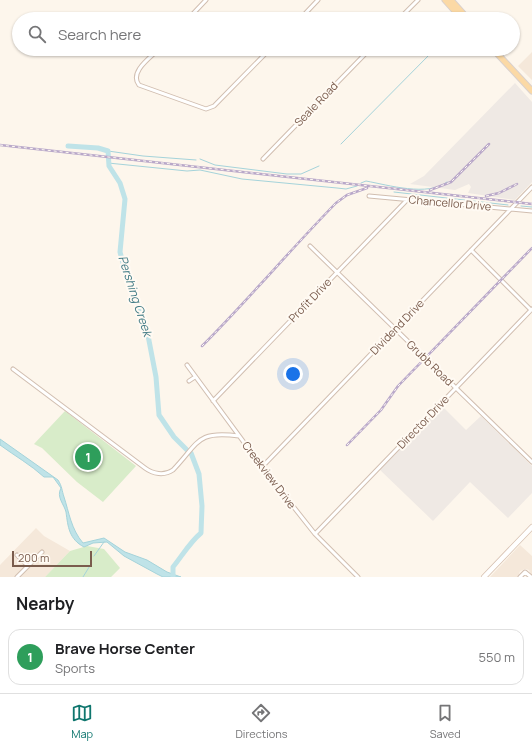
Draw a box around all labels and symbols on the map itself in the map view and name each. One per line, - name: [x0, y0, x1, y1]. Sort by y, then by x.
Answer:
- street label: Seale Road: [291, 78, 341, 129]
- street label: Chancellor Drive: [408, 191, 493, 214]
- water label: Pershing Creek: [114, 253, 157, 340]
- street label: Profit Drive: [285, 274, 335, 325]
- street label: Dividend Drive: [366, 295, 427, 358]
- street label: Grubb Road: [404, 337, 457, 389]
- your location: [283, 364, 303, 384]
- street label: Director Drive: [393, 391, 452, 452]
- street label: Creekview Drive: [239, 438, 300, 512]
- pin: 1: [75, 442, 101, 472]
- scale bar: [12, 549, 92, 568]

